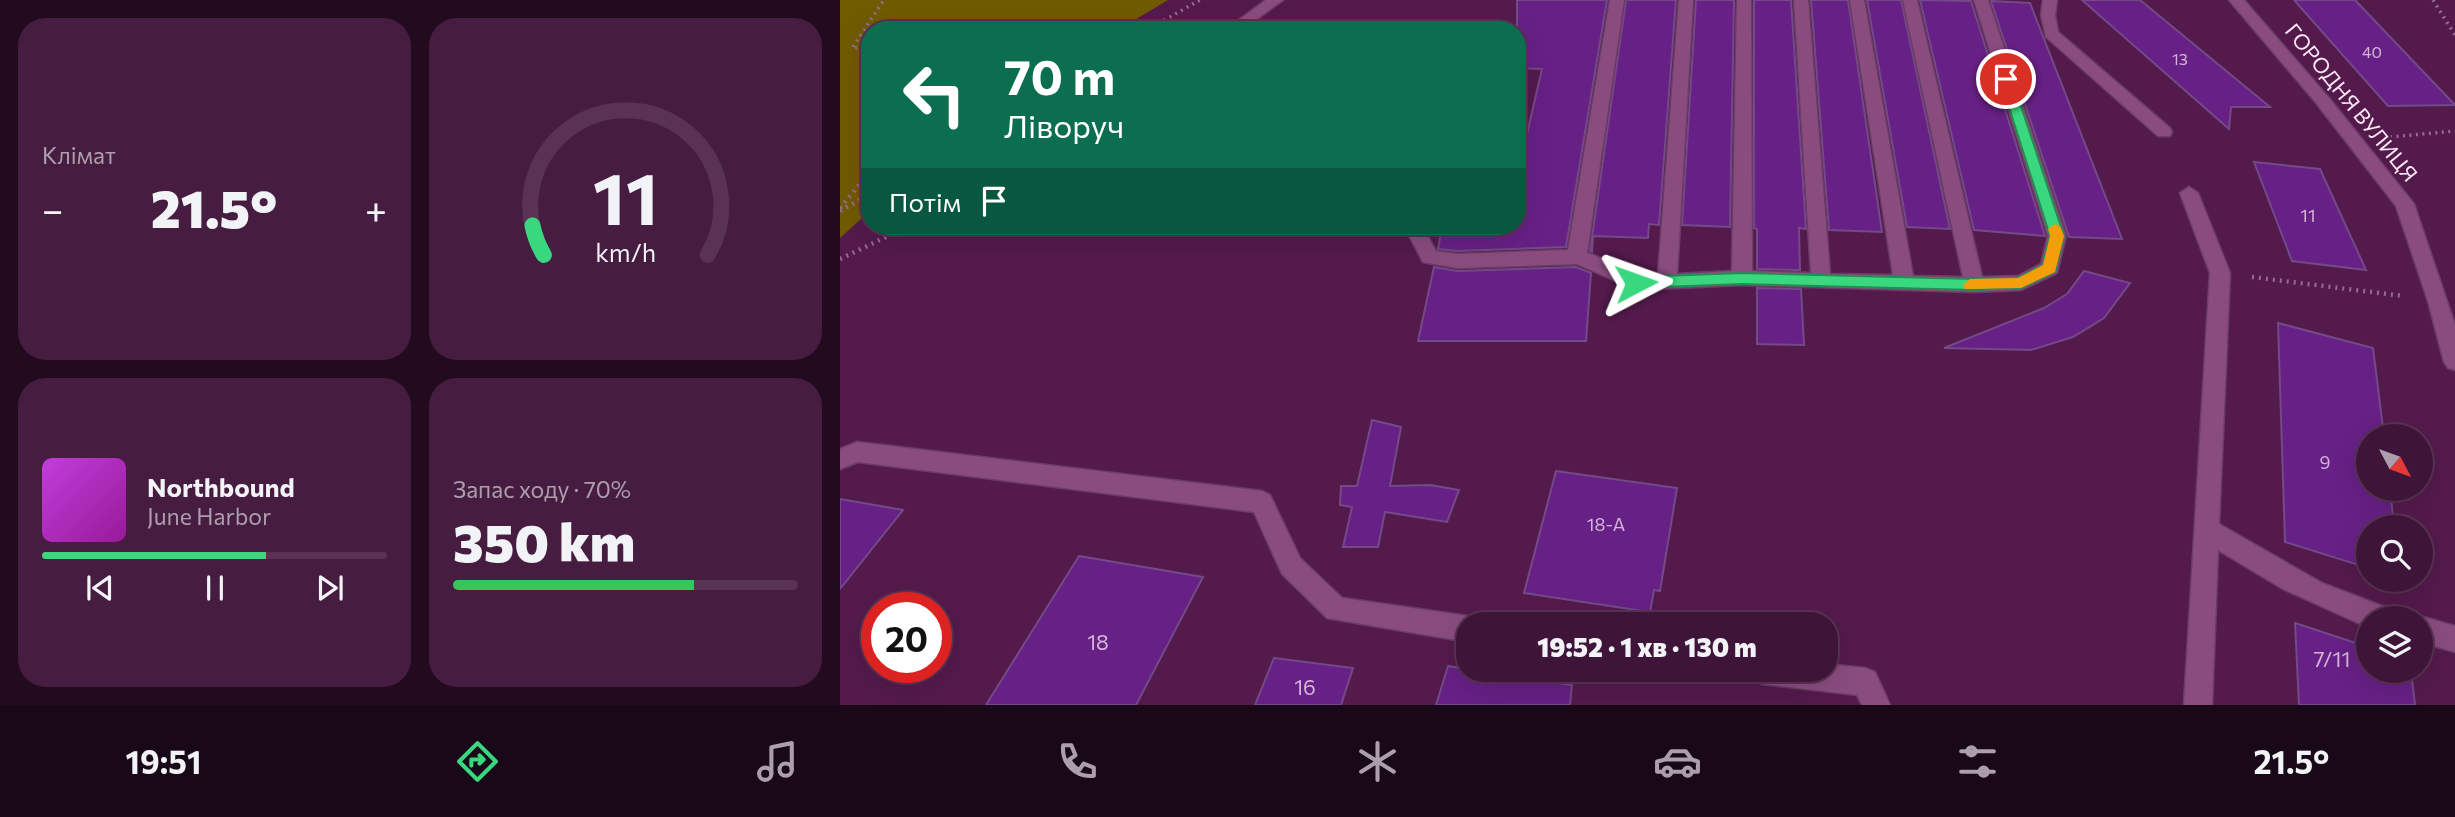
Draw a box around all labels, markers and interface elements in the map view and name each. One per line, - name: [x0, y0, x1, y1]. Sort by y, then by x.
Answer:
- street label: ГОРОДНЯ ВУЛИЦЯ: [2281, 18, 2423, 186]
- house number: 40: [2362, 42, 2382, 61]
- text: 70 m: [1004, 45, 1115, 105]
- icon: left: [889, 49, 980, 140]
- pin: [1976, 49, 2036, 109]
- house number: 13: [2172, 49, 2188, 68]
- icon: arrive: [1987, 60, 2025, 98]
- text: Ліворуч: [1004, 105, 1124, 145]
- text: Клімат: [42, 141, 116, 169]
- text: 11: [593, 151, 658, 240]
- text: 21.5°: [151, 175, 277, 239]
- icon: arrive: [975, 182, 1013, 220]
- text: −: [42, 185, 64, 232]
- text: +: [365, 185, 387, 232]
- text: Потім: [889, 186, 961, 217]
- house number: 11: [2300, 204, 2316, 226]
- text: km/h: [595, 237, 656, 267]
- position arrow: [1599, 246, 1673, 320]
- north arrow: [2356, 424, 2432, 500]
- map controls: [2356, 424, 2433, 683]
- house number: 9: [2320, 451, 2330, 473]
- text: Northbound: [147, 471, 295, 502]
- text: Запас ходу · 70%: [453, 475, 631, 503]
- text: June Harbor: [147, 502, 271, 530]
- text: 350 km: [453, 509, 635, 573]
- house number: 18-А: [1587, 513, 1625, 535]
- button: search: [2356, 515, 2433, 592]
- icon: previous: [81, 569, 119, 607]
- icon: pause: [196, 569, 234, 607]
- icon: next: [311, 569, 349, 607]
- speed limit sign: 20: [861, 592, 952, 683]
- button: layers: [2356, 606, 2433, 683]
- house number: 18: [1087, 629, 1109, 654]
- text: 19:52 · 1 хв · 130 m: [1537, 631, 1757, 662]
- house number: 7/11: [2314, 646, 2350, 671]
- house number: 16: [1294, 674, 1316, 699]
- icon: directions: [453, 737, 502, 786]
- icon: music: [753, 737, 802, 786]
- icon: phone: [1053, 737, 1102, 786]
- icon: climate: [1353, 737, 1402, 786]
- icon: car: [1653, 737, 1702, 786]
- icon: filters: [1953, 737, 2002, 786]
- text: 19:51: [126, 741, 201, 781]
- text: 21.5°: [2253, 741, 2329, 781]

